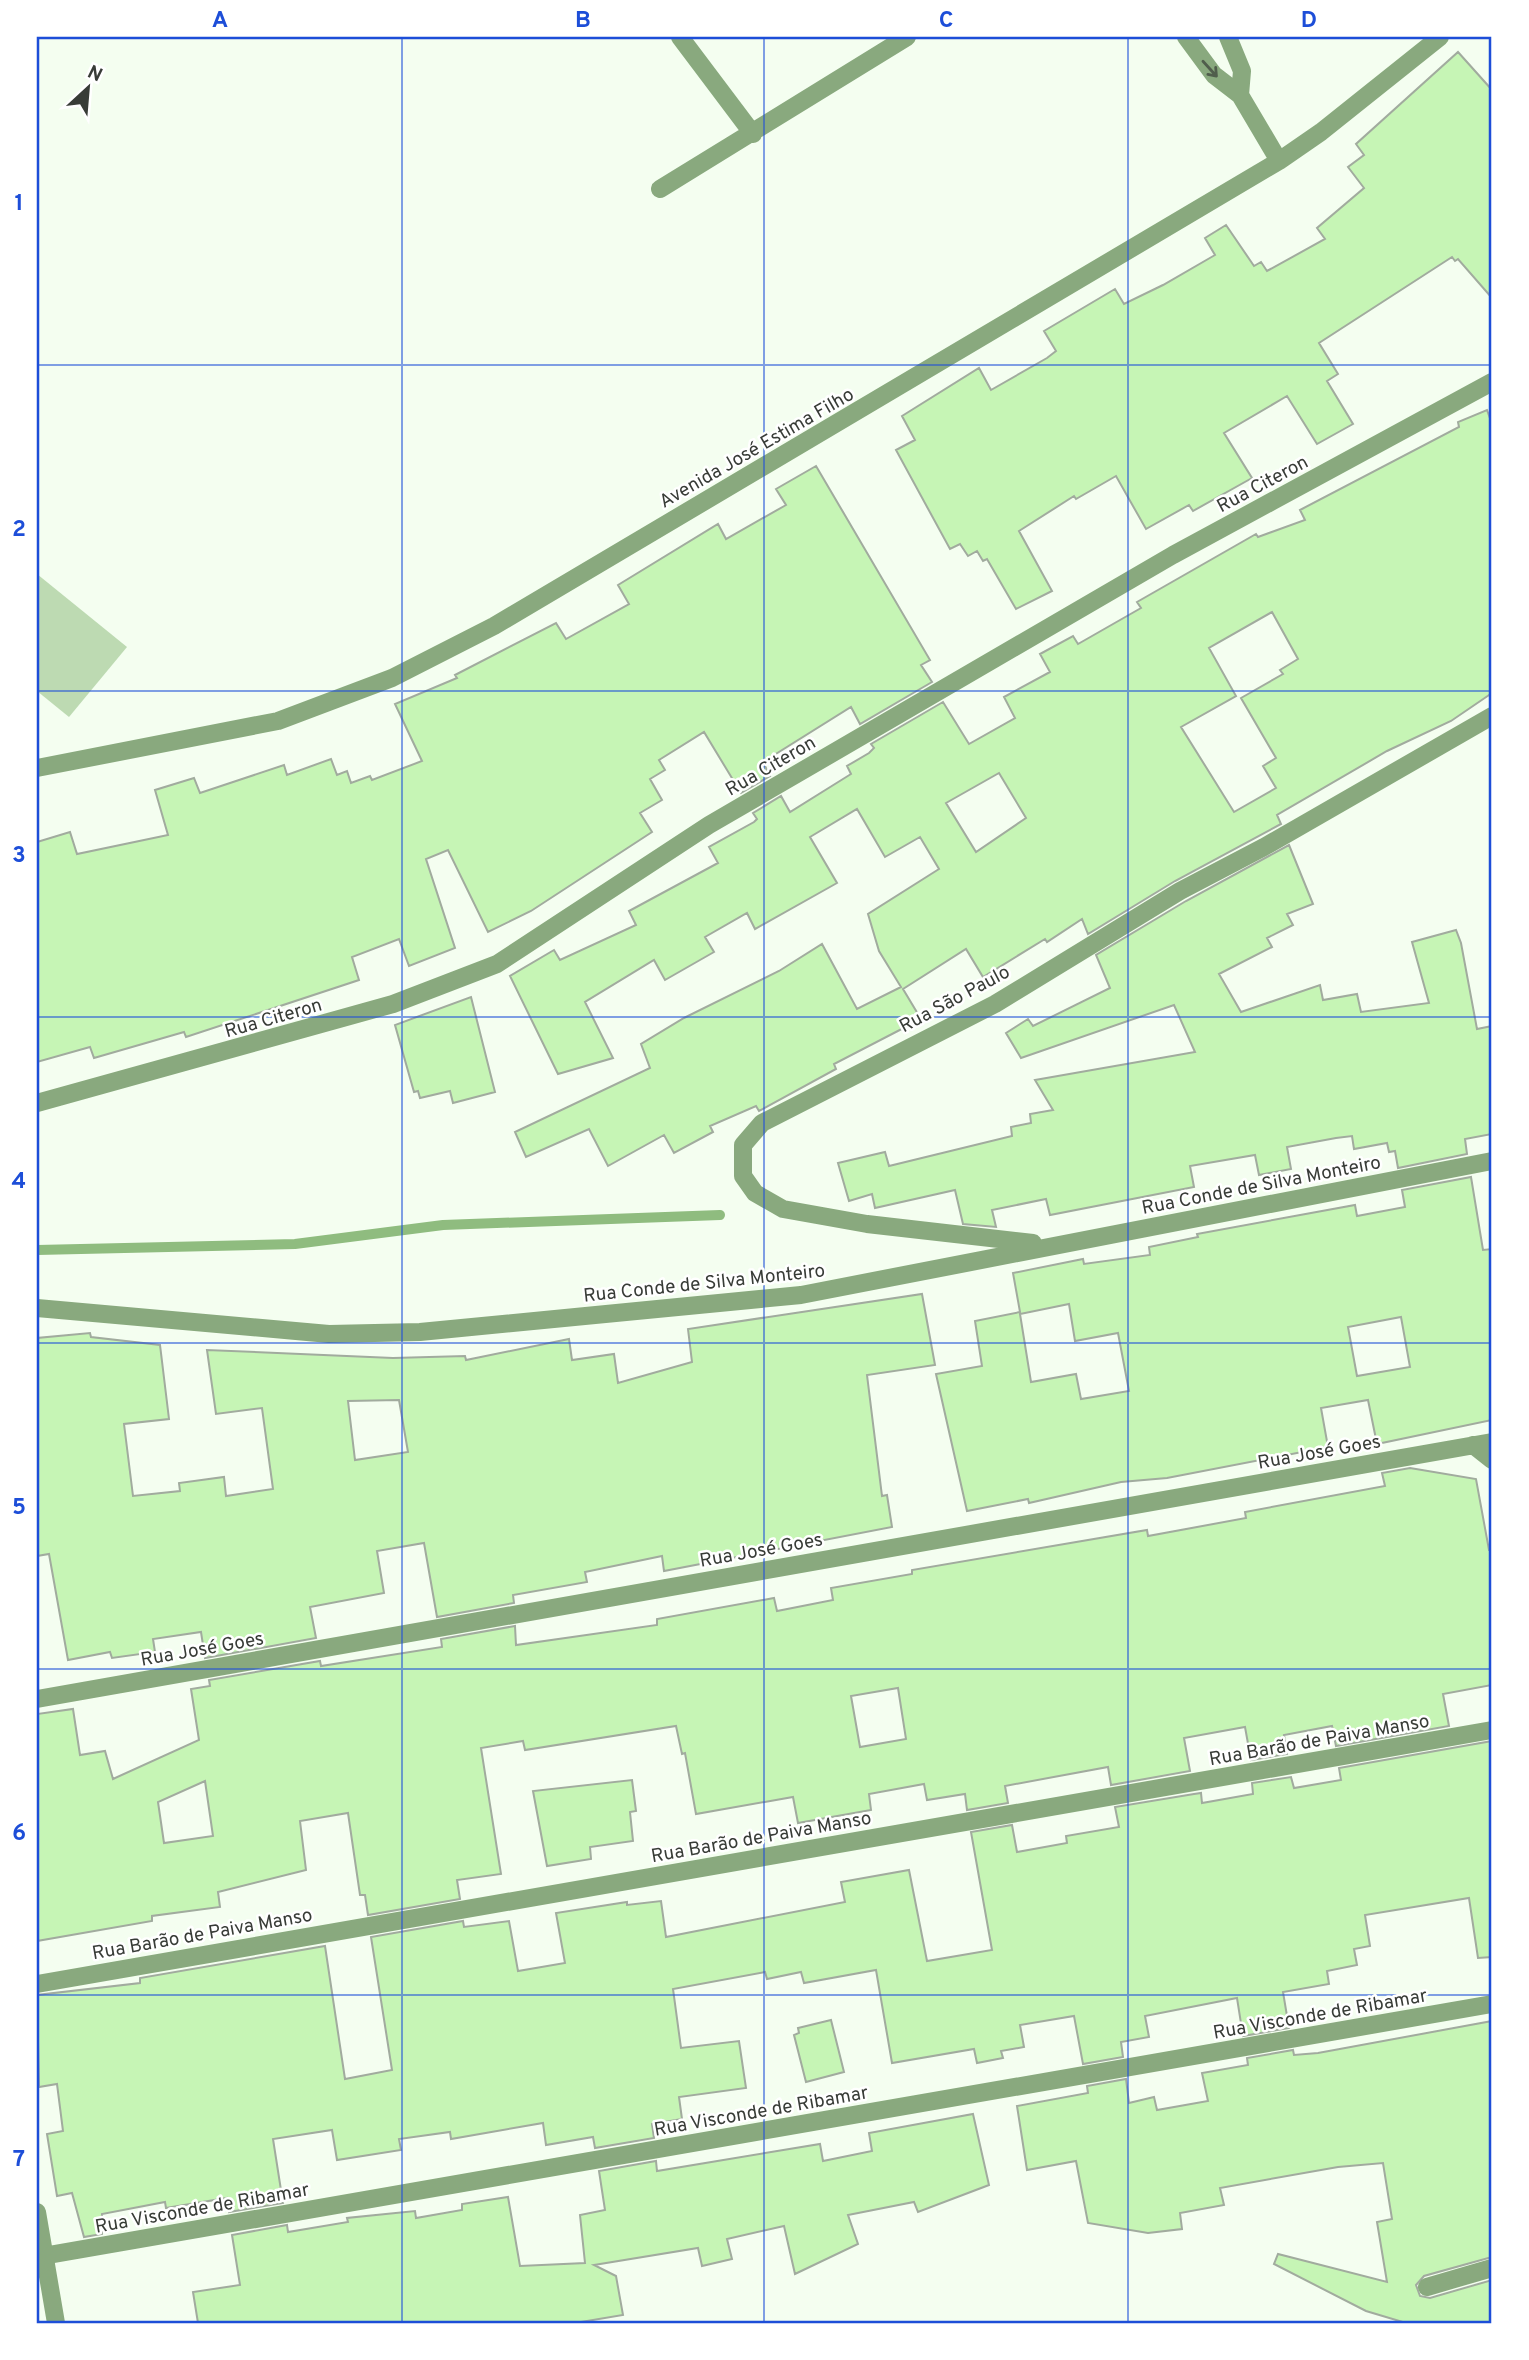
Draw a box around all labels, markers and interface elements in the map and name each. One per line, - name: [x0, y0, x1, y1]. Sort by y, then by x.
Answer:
- text: A: [212, 7, 228, 36]
- text: B: [575, 7, 591, 36]
- text: C: [939, 7, 953, 36]
- text: D: [1301, 7, 1317, 36]
- north arrow: [52, 52, 122, 122]
- one-way arrow: [1202, 60, 1218, 78]
- text: N: [83, 61, 106, 88]
- text: 1: [14, 190, 24, 219]
- street label: Avenida José Estima Filho: [655, 383, 859, 514]
- street label: Rua Citeron: [1213, 451, 1313, 519]
- text: 2: [12, 516, 26, 545]
- street label: Rua Citeron: [722, 731, 820, 802]
- text: 3: [12, 842, 26, 871]
- street label: Rua São Paulo: [895, 961, 1014, 1039]
- street label: Rua Citeron: [222, 994, 325, 1044]
- street label: Rua Conde de Silva Monteiro: [1140, 1151, 1383, 1221]
- text: 4: [12, 1168, 26, 1197]
- street label: Rua Conde de Silva Monteiro: [582, 1259, 826, 1309]
- street label: Rua José Goes: [1256, 1430, 1383, 1476]
- text: 5: [12, 1494, 26, 1523]
- street label: Rua José Goes: [698, 1528, 825, 1574]
- street label: Rua José Goes: [139, 1627, 266, 1673]
- street label: Rua Barão de Paiva Manso: [1207, 1710, 1431, 1772]
- street label: Rua Barão de Paiva Manso: [649, 1807, 873, 1869]
- text: 6: [12, 1820, 26, 1849]
- street label: Rua Barão de Paiva Manso: [90, 1904, 314, 1966]
- street label: Rua Visconde de Ribamar: [1211, 1984, 1430, 2046]
- street label: Rua Visconde de Ribamar: [652, 2081, 871, 2143]
- text: 7: [13, 2146, 25, 2175]
- street label: Rua Visconde de Ribamar: [93, 2178, 312, 2240]

